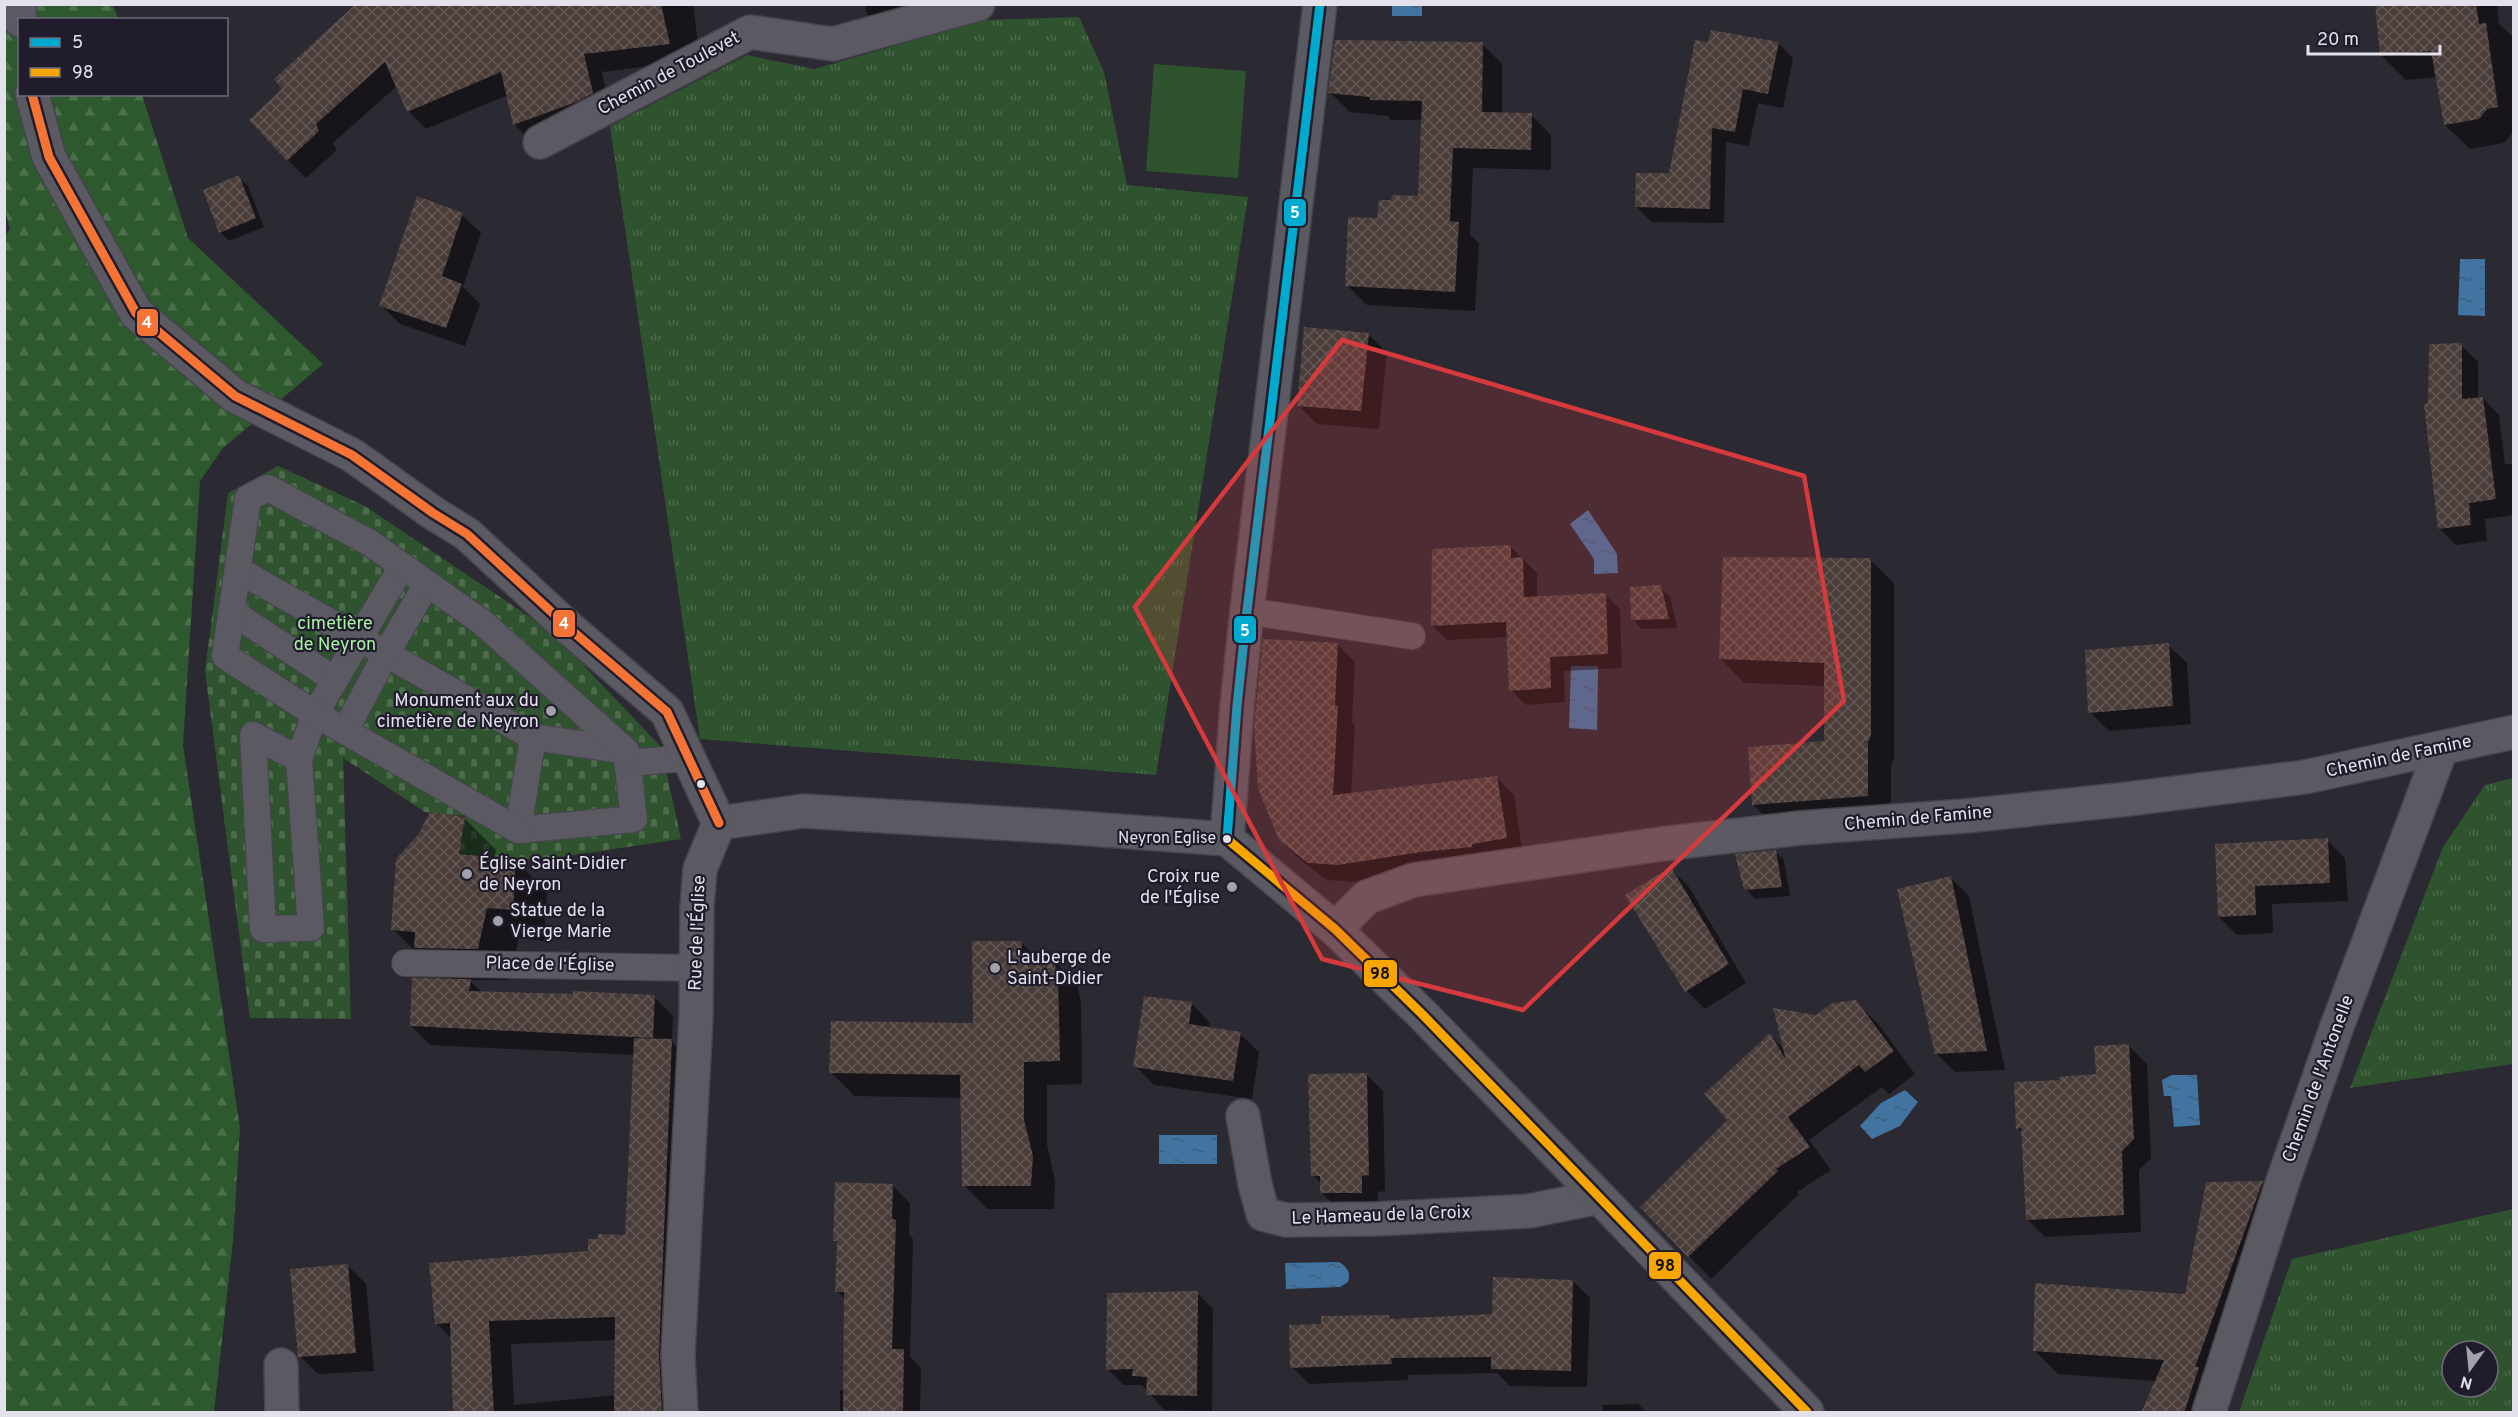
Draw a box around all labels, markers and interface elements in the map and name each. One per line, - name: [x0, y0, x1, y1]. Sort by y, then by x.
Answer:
- legend: [18, 18, 228, 96]
- scale bar: [2308, 18, 2440, 56]
- street label: Chemin de Toulevet: [594, 27, 744, 121]
- text: 20 m: [2317, 29, 2359, 52]
- text: 5: [72, 32, 83, 55]
- text: 98: [72, 62, 94, 85]
- line badge: 5: [1283, 198, 1307, 227]
- text: 5: [1290, 204, 1300, 224]
- line badge: 4: [136, 308, 159, 337]
- text: 4: [142, 314, 152, 334]
- line badge: 4: [552, 609, 576, 638]
- park label: cimetière de Neyron: [294, 613, 376, 657]
- text: 4: [559, 615, 569, 635]
- line badge: 5: [1233, 615, 1257, 644]
- text: 5: [1240, 622, 1250, 642]
- place label: Monument aux du cimetière de Neyron: [377, 690, 539, 734]
- marker: Monument aux du cimetière de Neyron: [544, 704, 558, 718]
- street label: Chemin de Famine: [2324, 730, 2474, 784]
- unlabelled marker: [695, 778, 707, 790]
- street label: Chemin de Famine: [1843, 801, 1993, 837]
- place label: Neyron Eglise: [1118, 829, 1216, 849]
- marker: Neyron Eglise: [1221, 833, 1233, 845]
- place label: Église Saint-Didier de Neyron: [479, 851, 627, 897]
- place label: Croix rue de l'Église: [1140, 866, 1220, 910]
- marker: Église Saint-Didier de Neyron: [460, 867, 474, 881]
- street label: Rue de l'Église: [682, 875, 712, 991]
- marker: Croix rue de l'Église: [1225, 880, 1239, 894]
- place label: Statue de la Vierge Marie: [510, 900, 612, 944]
- marker: Statue de la Vierge Marie: [491, 914, 505, 928]
- place label: L'auberge de Saint-Didier: [1007, 947, 1111, 991]
- street label: Place de l'Église: [485, 950, 615, 978]
- line badge: 98: [1363, 959, 1398, 988]
- marker: L'auberge de Saint-Didier: [988, 961, 1002, 975]
- text: 98: [1370, 965, 1390, 985]
- street label: Chemin de l'Antonelle: [2278, 992, 2360, 1166]
- street label: Le Hameau de la Croix: [1291, 1201, 1471, 1231]
- line badge: 98: [1648, 1251, 1682, 1280]
- text: 98: [1655, 1257, 1675, 1277]
- north arrow: [2440, 1339, 2500, 1399]
- text: N: [2458, 1370, 2475, 1393]

